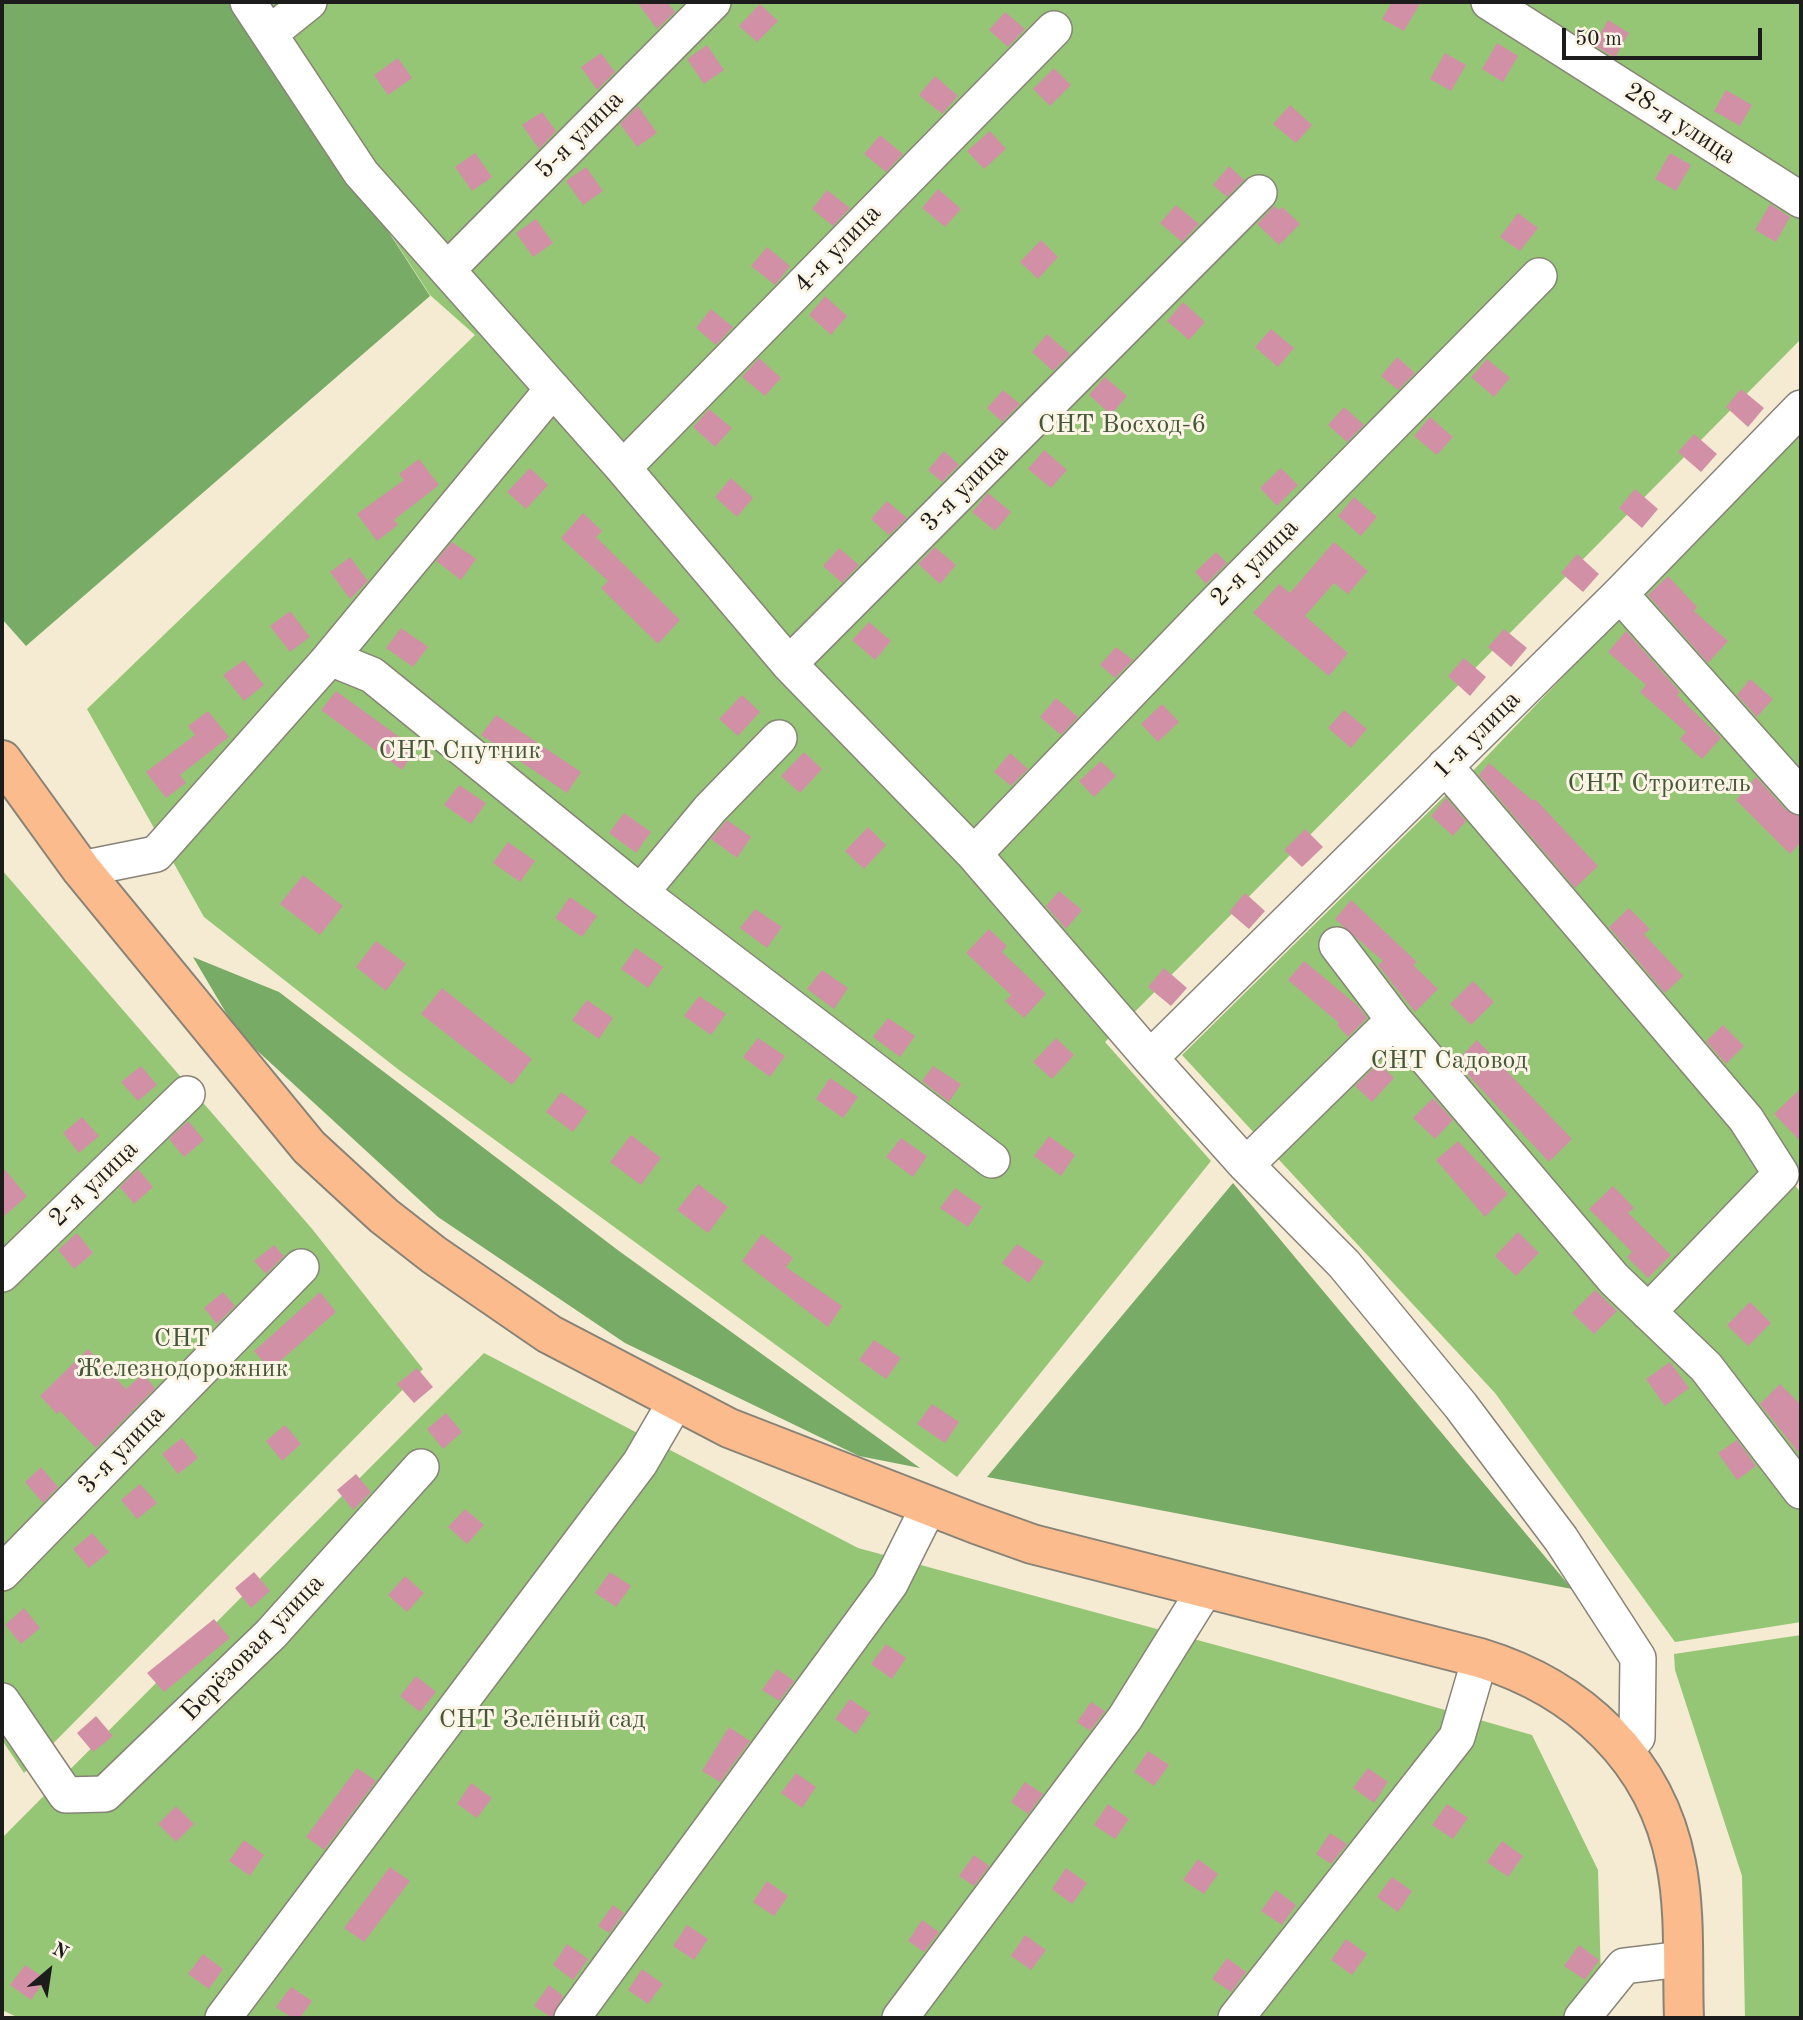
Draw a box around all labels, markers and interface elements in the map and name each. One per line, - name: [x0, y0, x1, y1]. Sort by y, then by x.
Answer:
- scale bar: [1565, 14, 1764, 58]
- text: 50 m: [1575, 29, 1622, 50]
- street label: 28-я улица: [1618, 76, 1742, 172]
- street label: 5-я улица: [529, 84, 631, 186]
- street label: 4-я улица: [788, 198, 888, 300]
- park label: СНТ Восход-6: [1038, 409, 1206, 441]
- street label: 3-я улица: [914, 437, 1016, 539]
- street label: 2-я улица: [1204, 512, 1306, 614]
- street label: 1-я улица: [1426, 684, 1528, 786]
- park label: СНТ Спутник: [379, 735, 541, 767]
- park label: СНТ Строитель: [1567, 768, 1751, 800]
- park label: СНТ Садовод: [1370, 1045, 1528, 1077]
- street label: 2-я улица: [43, 1134, 145, 1234]
- park label: СНТ Железнодорожник: [76, 1323, 288, 1384]
- street label: 3-я улица: [72, 1399, 172, 1501]
- street label: Берёзовая улица: [175, 1568, 331, 1728]
- park label: СНТ Зелёный сад: [439, 1704, 645, 1736]
- north arrow: [14, 1936, 84, 2006]
- text: N: [48, 1940, 70, 1964]

